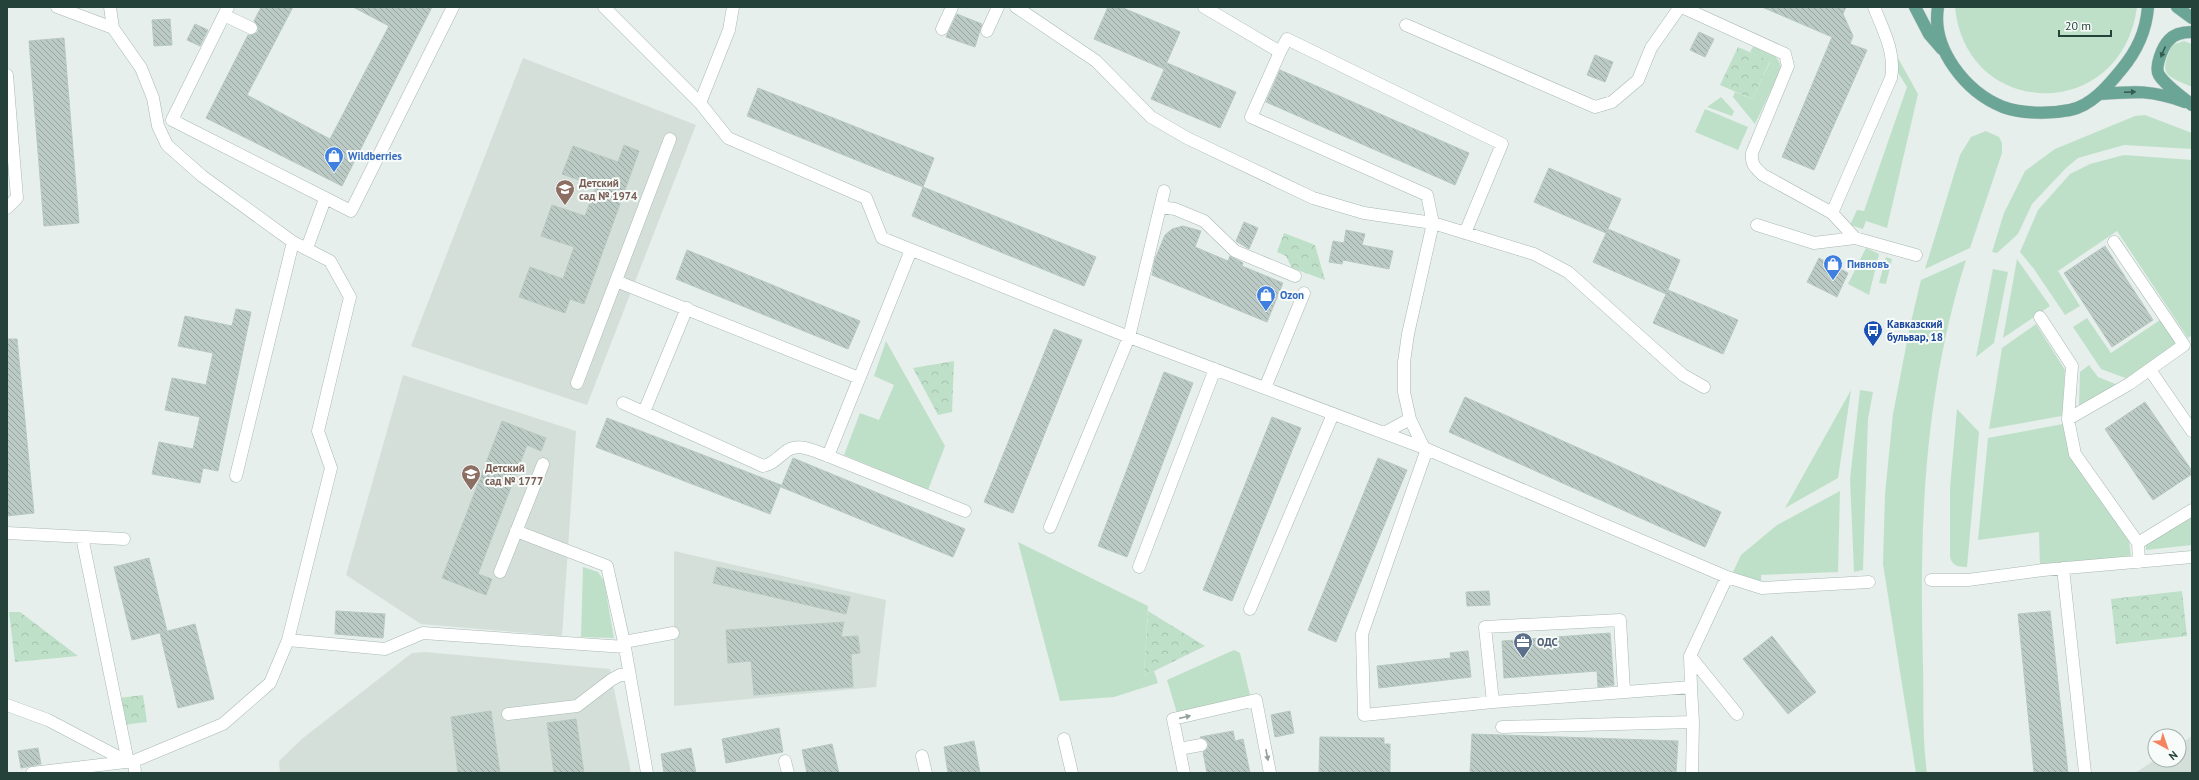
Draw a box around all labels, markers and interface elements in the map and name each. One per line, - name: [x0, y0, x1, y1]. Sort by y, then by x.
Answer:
- scale bar: [2059, 12, 2111, 38]
- text: 20 m: [2065, 18, 2091, 33]
- one-way arrow: [2160, 46, 2166, 57]
- one-way arrow: [2124, 88, 2136, 95]
- shop icon: Wildberries: [323, 145, 345, 173]
- place label: Wildberries: [348, 149, 402, 163]
- place label: Детский сад № 1974: [579, 176, 638, 203]
- school or university icon: Детский сад № 1974: [554, 178, 576, 206]
- shop icon: Пивновъ: [1822, 253, 1844, 281]
- place label: Пивновъ: [1847, 257, 1889, 271]
- shop icon: Ozon: [1255, 284, 1277, 312]
- place label: Ozon: [1280, 288, 1304, 302]
- place label: Кавказский бульвар, 18: [1887, 317, 1943, 344]
- bus stop icon: Кавказский бульвар, 18: [1862, 319, 1884, 347]
- place label: Детский сад № 1777: [485, 461, 543, 488]
- school or university icon: Детский сад № 1777: [460, 463, 482, 491]
- office icon: ОДС: [1512, 631, 1534, 659]
- place label: ОДС: [1537, 635, 1558, 649]
- one-way arrow: [1179, 713, 1191, 719]
- north arrow: [2147, 728, 2187, 768]
- text: N: [2166, 748, 2181, 763]
- one-way arrow: [1264, 749, 1270, 761]

